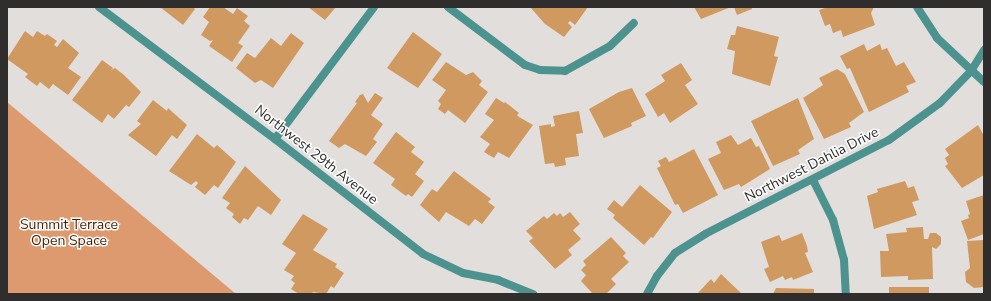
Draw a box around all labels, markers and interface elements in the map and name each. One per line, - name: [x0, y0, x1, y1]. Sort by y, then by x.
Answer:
- street label: Northwest 29th Avenue: [251, 102, 381, 208]
- street label: Northwest Dahlia Drive: [742, 124, 882, 206]
- park label: Summit Terrace Open Space: [20, 217, 118, 250]

